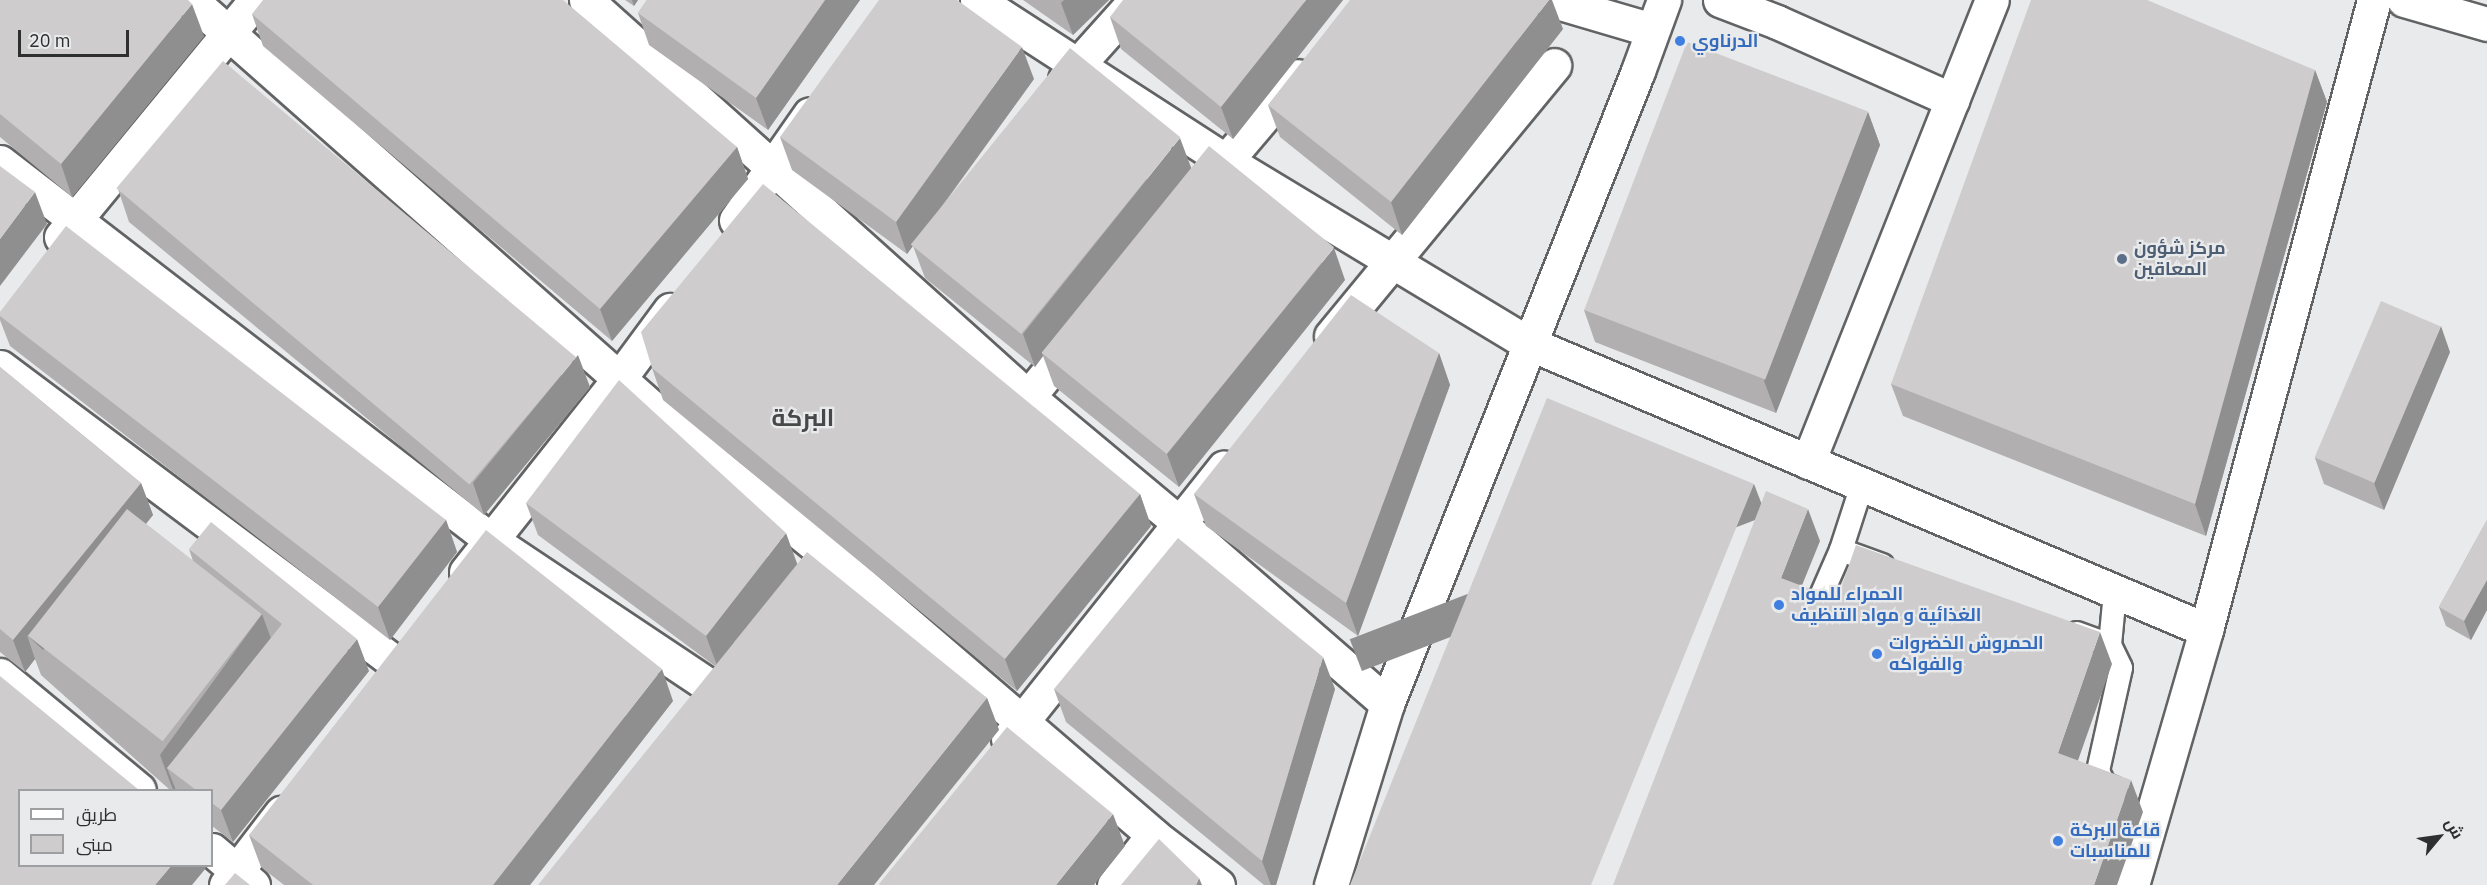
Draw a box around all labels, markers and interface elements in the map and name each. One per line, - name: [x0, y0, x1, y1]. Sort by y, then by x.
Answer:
- scale bar: [21, 18, 132, 56]
- text: 20 m: [29, 29, 71, 52]
- place label: الدرناوي: [1692, 30, 1758, 52]
- marker: الدرناوي: [1673, 34, 1687, 48]
- place label: مركز شؤون المعاقين: [2134, 238, 2226, 280]
- marker: مركز شؤون المعاقين: [2115, 252, 2129, 266]
- district label: البركة: [772, 404, 834, 432]
- place label: الحمراء للمواد الغذائية و مواد التنظيف: [1791, 584, 1981, 626]
- marker: الحمراء للمواد الغذائية و مواد التنظيف: [1772, 598, 1786, 612]
- place label: الحمروش الخضروات والفواكه: [1889, 633, 2044, 676]
- marker: الحمروش الخضروات والفواكه: [1870, 647, 1884, 661]
- legend: [18, 789, 213, 867]
- text: طريق: [76, 803, 117, 826]
- north arrow: [2409, 807, 2469, 867]
- text: ش: [2441, 814, 2468, 842]
- place label: قاعة البركة للمناسبات: [2070, 820, 2160, 862]
- text: مبنى: [76, 833, 113, 856]
- marker: قاعة البركة للمناسبات: [2051, 834, 2065, 848]

